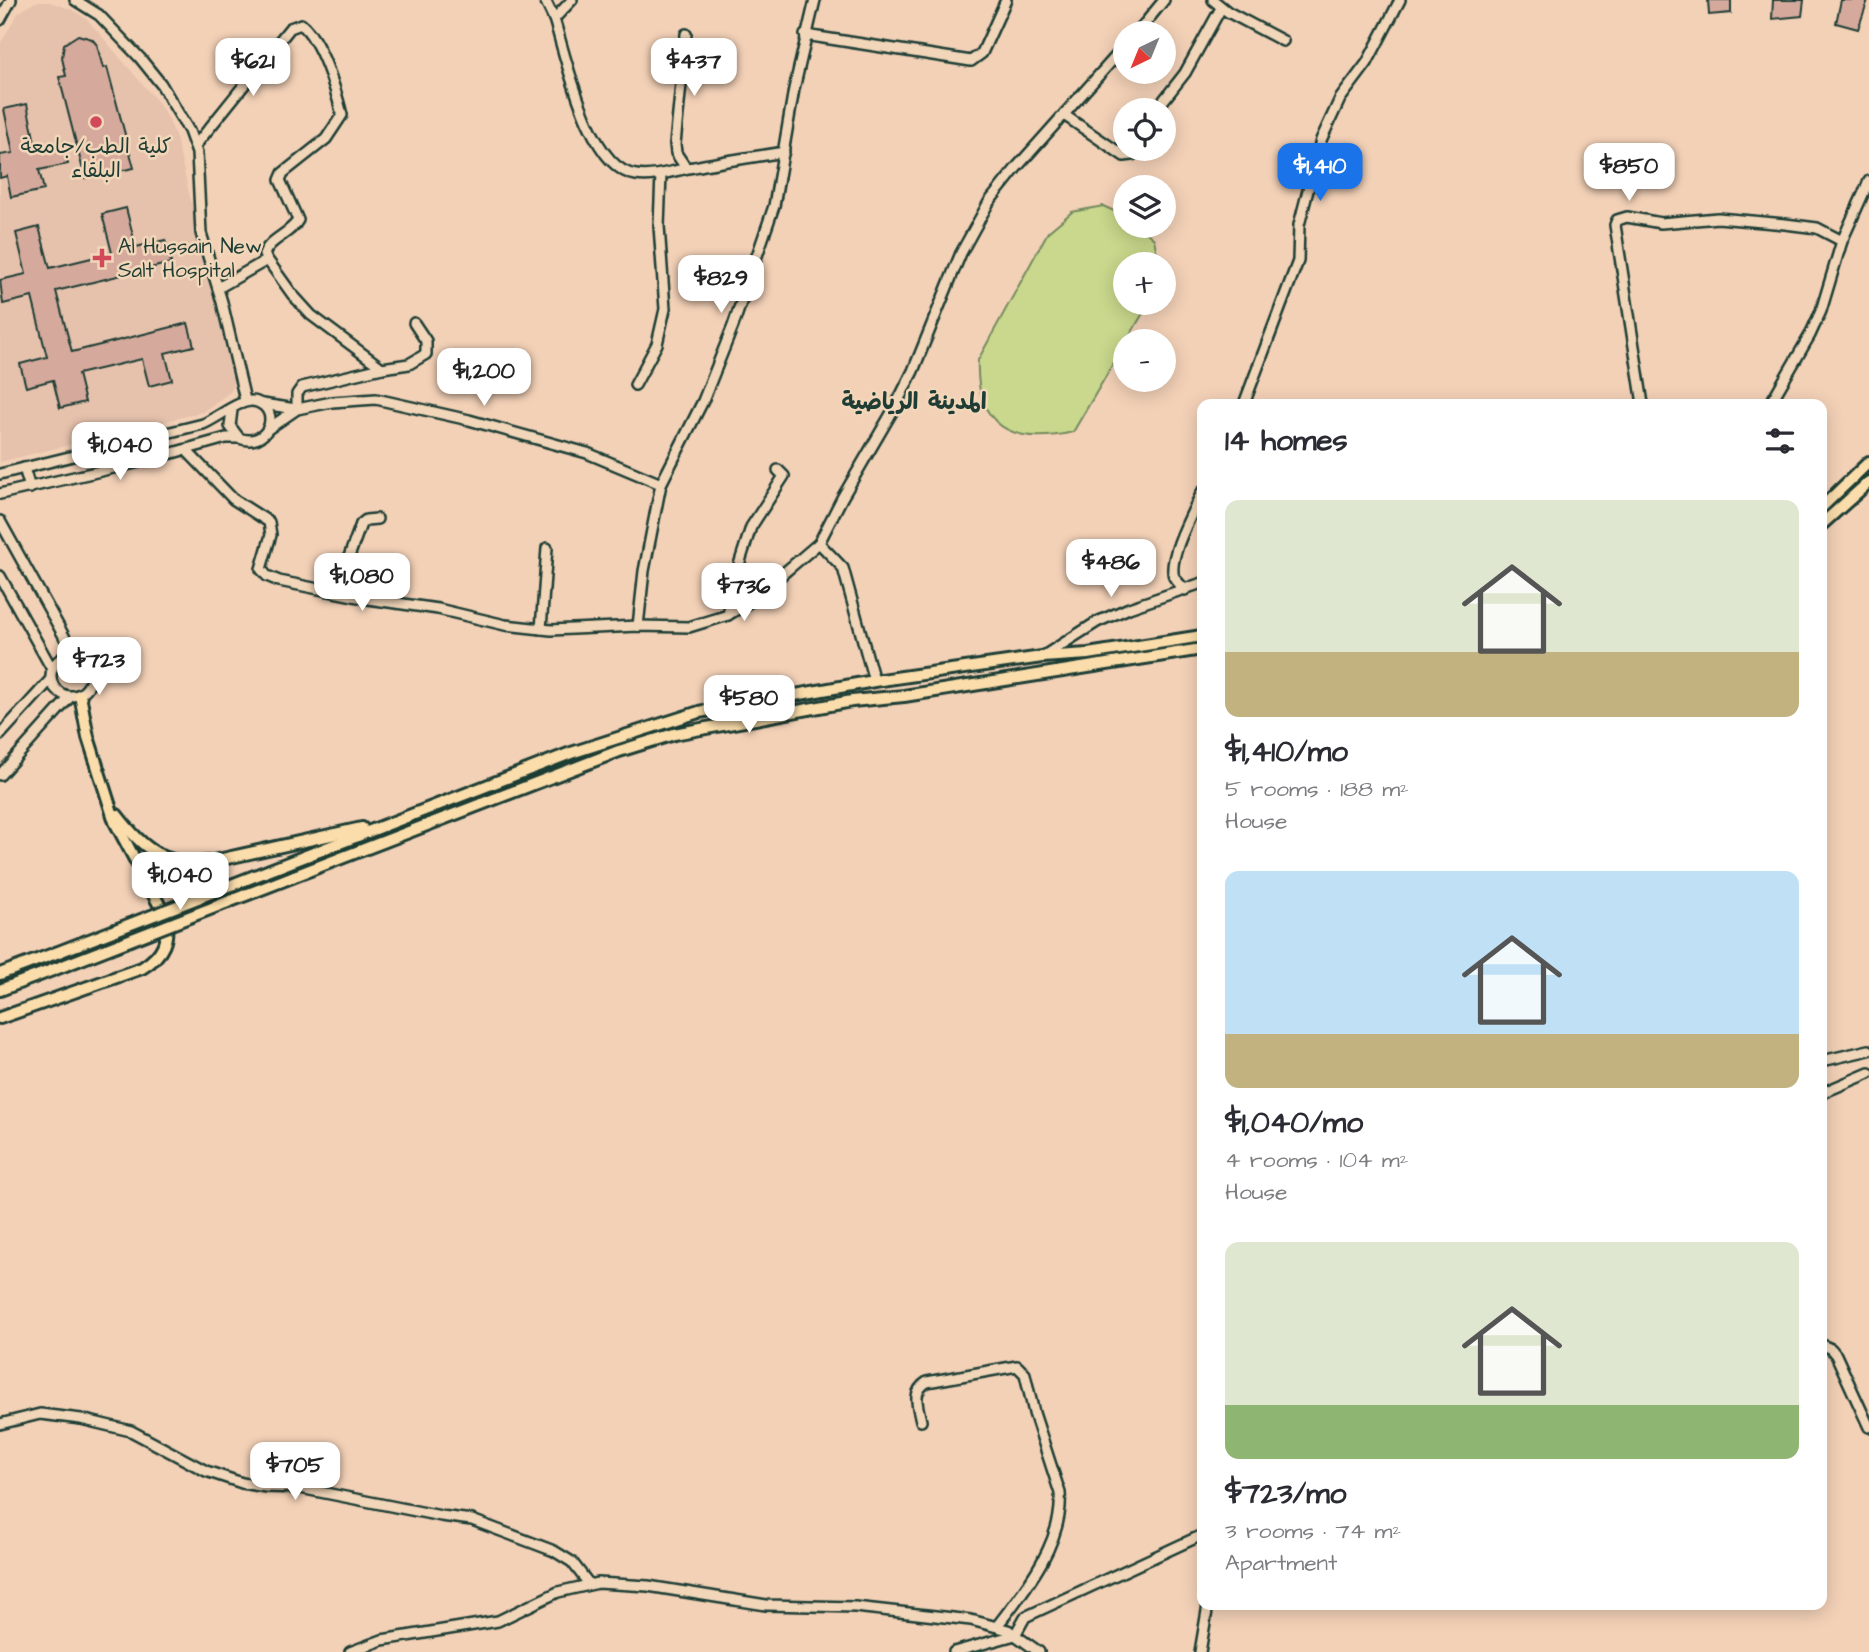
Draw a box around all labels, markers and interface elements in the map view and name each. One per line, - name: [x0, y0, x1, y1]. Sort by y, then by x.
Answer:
- north arrow: [1113, 21, 1176, 84]
- map controls: [1113, 21, 1176, 392]
- pin: $621: [212, 38, 294, 98]
- pin: $437: [653, 38, 735, 98]
- text: $621: [231, 45, 275, 77]
- text: $437: [667, 45, 721, 77]
- button: locate: [1113, 98, 1176, 161]
- marker: كلية الطب/جامعة البلقاء: [88, 114, 104, 130]
- place label: كلية الطب/جامعة البلقاء: [21, 132, 171, 185]
- pin: $1,410: [1263, 144, 1377, 203]
- pin: $850: [1588, 144, 1670, 203]
- text: $1,410: [1294, 150, 1346, 182]
- text: $850: [1600, 150, 1658, 182]
- button: layers: [1113, 175, 1176, 238]
- place label: Al Hussain New Salt Hospital: [118, 232, 262, 286]
- marker: Al Hussain New Salt Hospital: [92, 248, 112, 268]
- button: +: [1113, 252, 1176, 315]
- pin: $829: [680, 256, 762, 315]
- text: $829: [694, 262, 748, 294]
- button: −: [1113, 329, 1176, 392]
- pin: $1,200: [427, 348, 541, 408]
- text: $1,200: [453, 355, 515, 387]
- district label: المدينة الرياضية: [841, 386, 987, 418]
- text: 14 homes: [1225, 420, 1348, 462]
- pin: $1,040: [63, 422, 177, 482]
- icon: filters: [1761, 422, 1799, 460]
- text: $1,040: [88, 429, 152, 461]
- pin: $486: [1070, 540, 1152, 599]
- text: $486: [1082, 546, 1140, 578]
- icon: home: [1449, 546, 1575, 672]
- pin: $1,080: [305, 554, 419, 613]
- text: $1,080: [330, 560, 394, 592]
- pin: $736: [703, 564, 785, 623]
- text: $736: [717, 570, 771, 602]
- pin: $723: [58, 638, 140, 697]
- text: $723: [73, 644, 125, 676]
- pin: $580: [708, 676, 790, 735]
- text: $580: [720, 682, 778, 714]
- text: $1,410/mo: [1225, 731, 1348, 773]
- text: 5 rooms · 188 m²: [1225, 773, 1409, 805]
- text: House: [1225, 805, 1288, 837]
- pin: $1,040: [123, 852, 237, 912]
- text: $1,040: [148, 859, 212, 891]
- icon: home: [1449, 917, 1575, 1043]
- text: $1,040/mo: [1225, 1102, 1363, 1144]
- text: 4 rooms · 104 m²: [1225, 1144, 1408, 1176]
- text: House: [1225, 1176, 1288, 1208]
- icon: home: [1449, 1288, 1575, 1414]
- pin: $705: [254, 1442, 336, 1502]
- text: $705: [266, 1449, 324, 1481]
- text: $723/mo: [1225, 1473, 1346, 1515]
- text: 3 rooms · 74 m²: [1225, 1515, 1401, 1547]
- text: Apartment: [1225, 1547, 1337, 1579]

